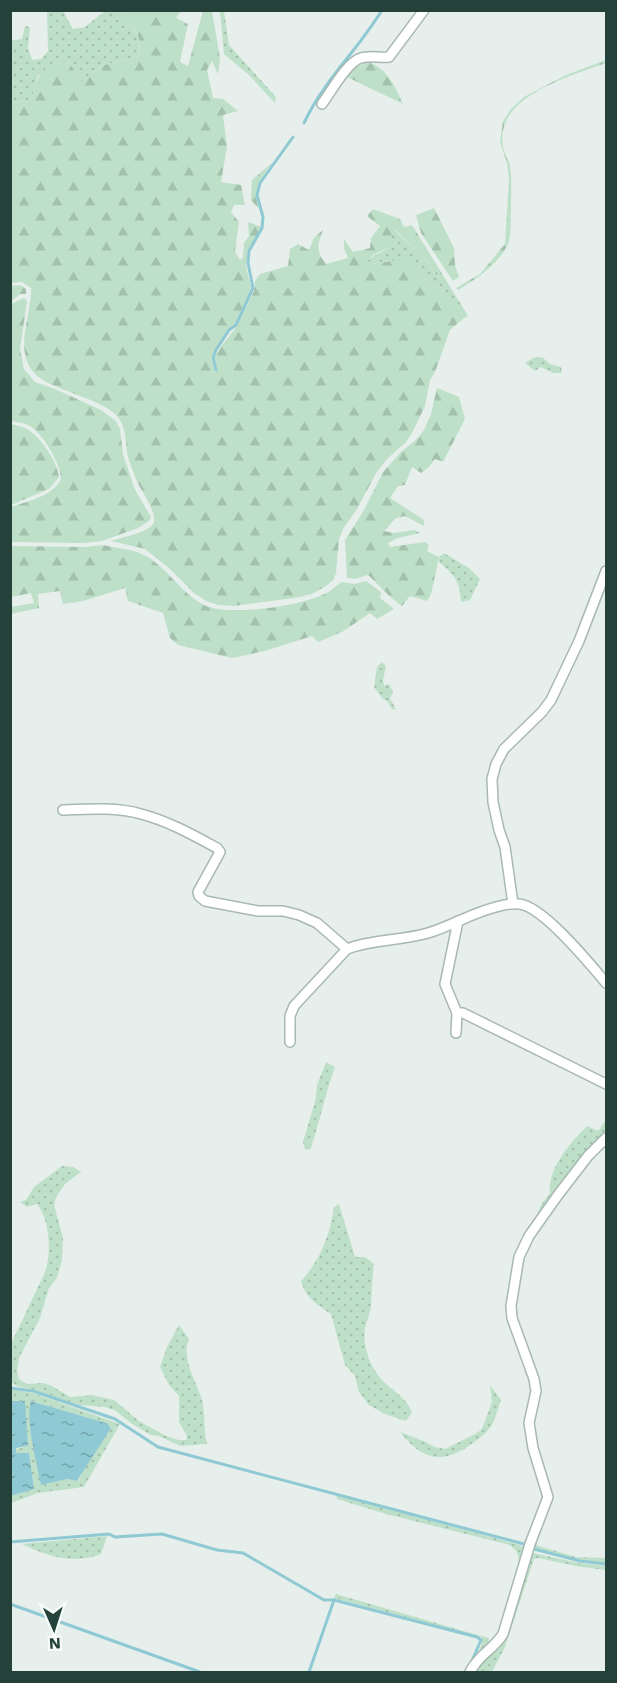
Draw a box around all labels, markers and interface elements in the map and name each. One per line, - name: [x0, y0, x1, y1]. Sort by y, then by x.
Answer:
- north arrow: [24, 1599, 84, 1659]
- text: N: [48, 1634, 61, 1653]

